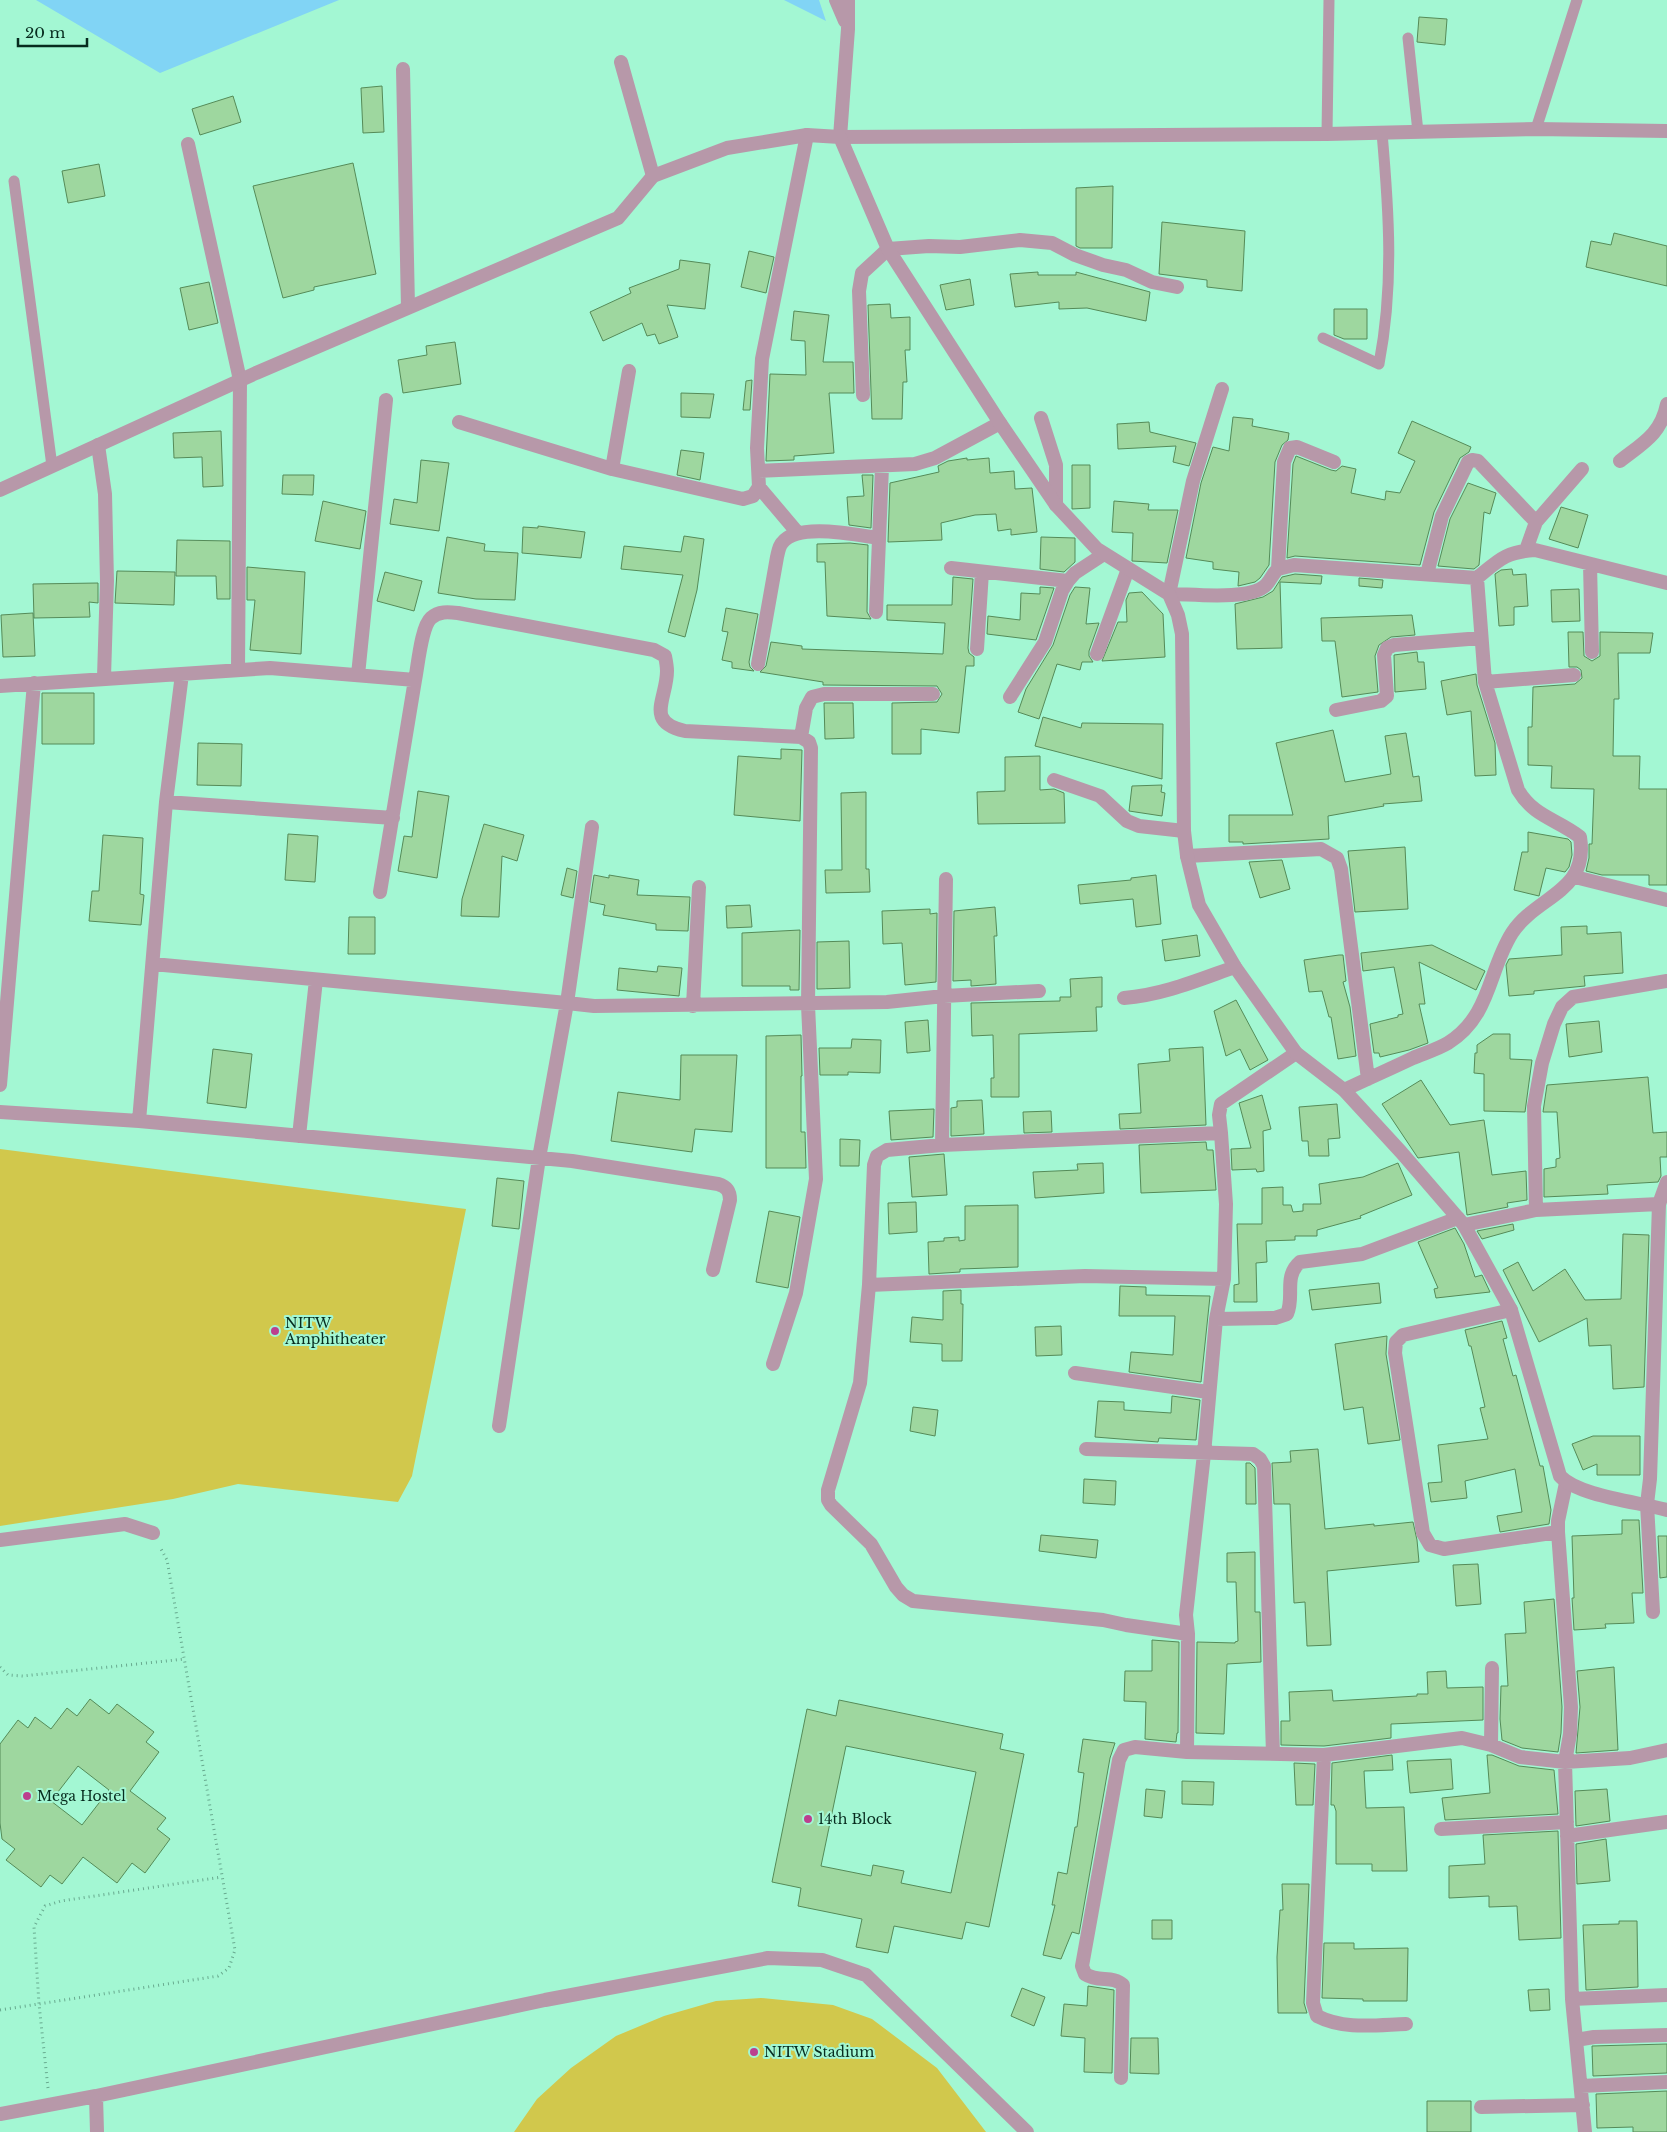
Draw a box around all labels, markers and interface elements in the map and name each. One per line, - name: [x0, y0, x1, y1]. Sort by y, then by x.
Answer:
- scale bar: [18, 15, 86, 47]
- text: 20 m: [25, 23, 65, 42]
- place label: NITW Amphitheater: [284, 1314, 386, 1348]
- marker: NITW Amphitheater: [269, 1325, 281, 1337]
- place label: Mega Hostel: [37, 1787, 126, 1805]
- marker: Mega Hostel: [21, 1790, 33, 1802]
- place label: 14th Block: [818, 1810, 892, 1828]
- marker: 14th Block: [802, 1813, 814, 1825]
- place label: NITW Stadium: [764, 2043, 874, 2061]
- marker: NITW Stadium: [748, 2046, 760, 2058]

